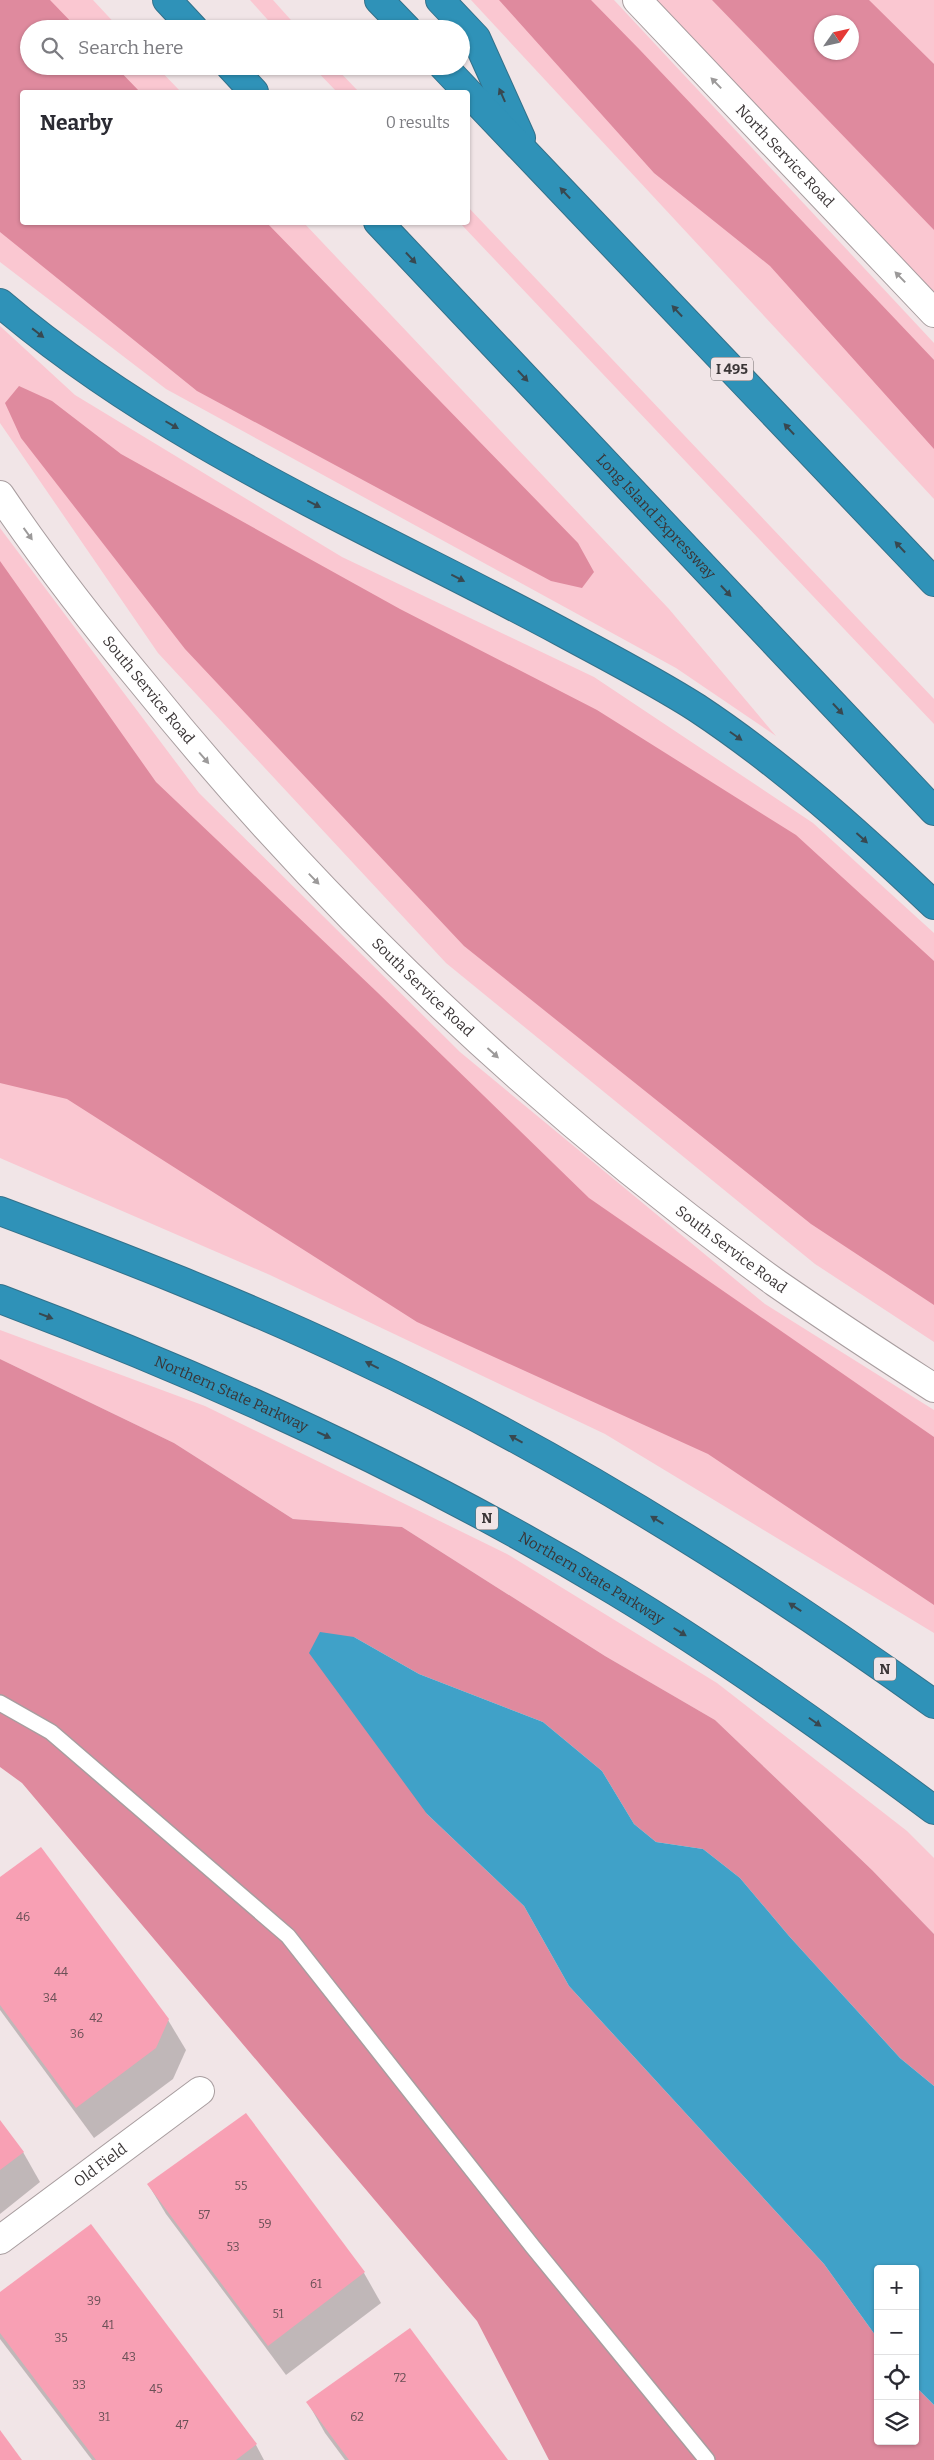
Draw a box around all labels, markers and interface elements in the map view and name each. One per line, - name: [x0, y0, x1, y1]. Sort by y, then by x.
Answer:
- north arrow: [814, 15, 859, 60]
- search box: [20, 20, 470, 75]
- icon: search: [38, 34, 66, 62]
- text: Search here: [78, 36, 183, 59]
- one-way arrow: [710, 78, 722, 90]
- one-way arrow: [498, 88, 506, 102]
- street label: North Service Road: [732, 101, 838, 211]
- text: Nearby: [40, 110, 113, 136]
- text: 0 results: [386, 113, 450, 132]
- one-way arrow: [559, 187, 571, 199]
- one-way arrow: [405, 252, 417, 264]
- one-way arrow: [894, 272, 906, 284]
- one-way arrow: [671, 305, 683, 317]
- one-way arrow: [31, 328, 44, 339]
- road number: I 495: [711, 358, 753, 380]
- one-way arrow: [517, 369, 529, 381]
- one-way arrow: [165, 420, 179, 429]
- one-way arrow: [783, 423, 795, 435]
- street label: Long Island Expressway: [593, 450, 719, 583]
- one-way arrow: [307, 500, 321, 508]
- one-way arrow: [23, 527, 34, 540]
- one-way arrow: [894, 541, 906, 553]
- one-way arrow: [451, 574, 466, 582]
- one-way arrow: [720, 584, 732, 596]
- street label: South Service Road: [99, 632, 198, 747]
- one-way arrow: [832, 703, 844, 715]
- one-way arrow: [729, 731, 742, 741]
- one-way arrow: [199, 752, 210, 765]
- one-way arrow: [855, 832, 868, 843]
- one-way arrow: [308, 872, 320, 884]
- street label: South Service Road: [368, 934, 478, 1040]
- one-way arrow: [486, 1047, 498, 1059]
- street label: South Service Road: [672, 1202, 790, 1297]
- one-way arrow: [38, 1313, 53, 1320]
- street label: Northern State Parkway: [152, 1352, 311, 1436]
- one-way arrow: [365, 1361, 379, 1369]
- one-way arrow: [317, 1431, 331, 1439]
- one-way arrow: [510, 1435, 523, 1444]
- road number: N: [476, 1506, 498, 1530]
- one-way arrow: [651, 1515, 664, 1525]
- street label: Northern State Parkway: [516, 1528, 668, 1628]
- one-way arrow: [788, 1602, 801, 1612]
- one-way arrow: [673, 1627, 686, 1637]
- road number: N: [874, 1658, 896, 1680]
- one-way arrow: [808, 1717, 822, 1727]
- house number: 46: [16, 1910, 30, 1924]
- house number: 44: [54, 1965, 68, 1979]
- house number: 34: [43, 1991, 57, 2005]
- house number: 42: [89, 2011, 103, 2025]
- house number: 36: [70, 2027, 84, 2041]
- street label: Old Field: [70, 2140, 130, 2191]
- house number: 55: [235, 2179, 247, 2193]
- house number: 57: [198, 2208, 210, 2222]
- house number: 59: [258, 2217, 272, 2231]
- house number: 53: [227, 2240, 240, 2254]
- map controls: [874, 2265, 919, 2445]
- button: +: [874, 2265, 919, 2310]
- house number: 61: [310, 2277, 322, 2291]
- house number: 39: [87, 2294, 101, 2308]
- house number: 51: [272, 2307, 284, 2321]
- button: −: [874, 2310, 919, 2355]
- house number: 41: [102, 2318, 114, 2332]
- house number: 35: [54, 2331, 68, 2345]
- house number: 43: [122, 2350, 136, 2364]
- button: locate: [874, 2355, 919, 2400]
- house number: 72: [394, 2371, 406, 2385]
- house number: 33: [72, 2378, 86, 2392]
- house number: 45: [149, 2382, 163, 2396]
- button: layers: [874, 2400, 919, 2445]
- house number: 31: [98, 2410, 110, 2424]
- house number: 62: [350, 2410, 364, 2424]
- house number: 47: [176, 2418, 188, 2432]

